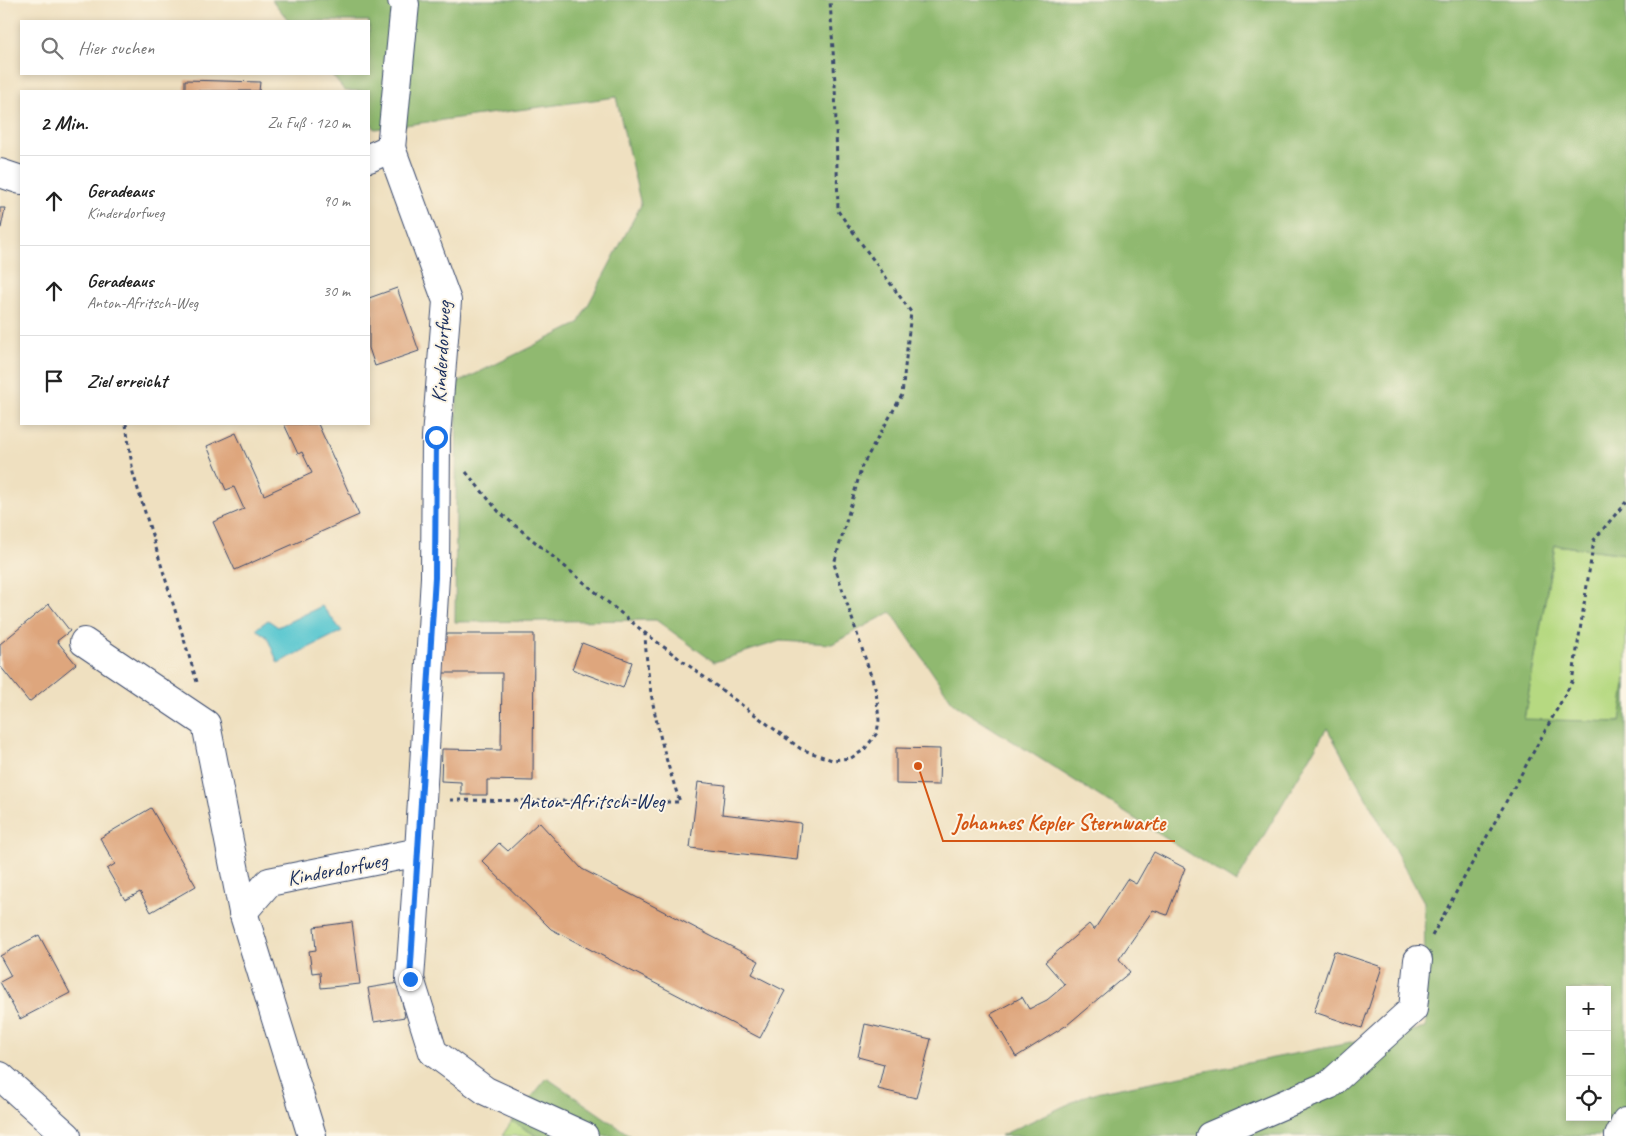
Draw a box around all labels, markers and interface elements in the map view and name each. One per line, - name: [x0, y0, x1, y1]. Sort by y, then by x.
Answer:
- search box: [20, 20, 370, 75]
- icon: search: [38, 34, 66, 62]
- text: Hier suchen: [78, 36, 154, 60]
- text: 2 Min.: [40, 110, 88, 136]
- text: Zu Fuß · 120 m: [267, 113, 350, 133]
- text: Geradeaus: [87, 179, 154, 203]
- icon: ahead: [40, 187, 68, 215]
- text: 90 m: [323, 191, 350, 211]
- text: Kinderdorfweg: [87, 203, 164, 223]
- text: Geradeaus: [87, 269, 154, 293]
- icon: ahead: [40, 277, 68, 305]
- text: 30 m: [323, 281, 350, 301]
- text: Anton-Afritsch-Weg: [87, 293, 198, 313]
- street label: Kinderdorfweg: [425, 299, 457, 403]
- icon: arrive: [40, 367, 68, 395]
- text: Ziel erreicht: [87, 369, 167, 393]
- route start: [425, 426, 448, 449]
- street label: Anton-Afritsch-Weg: [519, 788, 667, 814]
- callout: Johannes Kepler Sternwarte: [943, 804, 1175, 841]
- text: Johannes Kepler Sternwarte: [951, 809, 1167, 837]
- street label: Kinderdorfweg: [285, 846, 391, 891]
- route end: [399, 968, 422, 991]
- map controls: [1566, 986, 1611, 1121]
- button: +: [1566, 986, 1611, 1031]
- button: −: [1566, 1031, 1611, 1076]
- button: locate: [1566, 1076, 1611, 1121]

